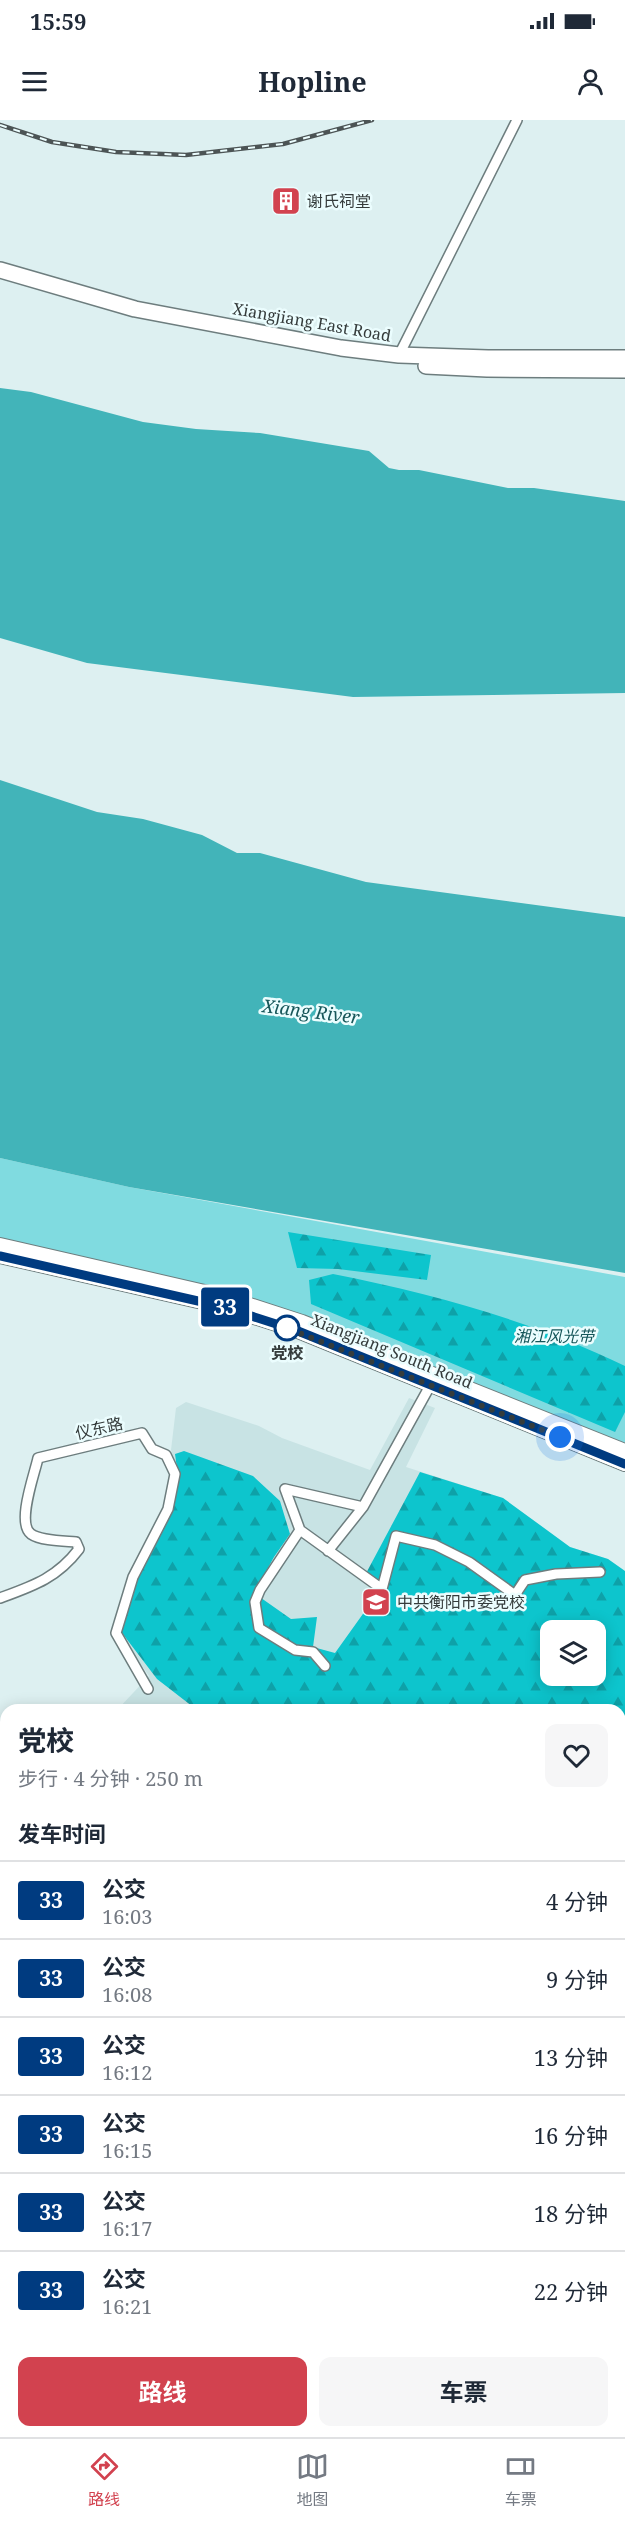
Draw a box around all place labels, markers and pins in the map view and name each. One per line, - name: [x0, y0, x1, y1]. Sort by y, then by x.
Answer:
- building icon: 谢氏祠堂: [270, 185, 302, 217]
- place label: 谢氏祠堂: [307, 190, 371, 212]
- marker: 党校: [274, 1315, 300, 1341]
- place label: 党校: [271, 1342, 304, 1364]
- school or university icon: 中共衡阳市委党校: [360, 1586, 392, 1618]
- place label: 中共衡阳市委党校: [397, 1591, 525, 1613]

